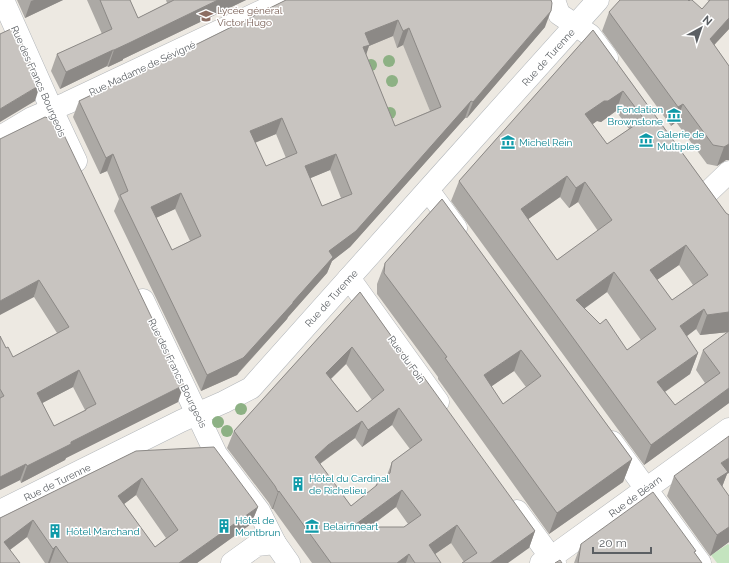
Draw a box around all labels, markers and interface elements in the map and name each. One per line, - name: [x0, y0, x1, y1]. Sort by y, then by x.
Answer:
- place label: Lycée général Victor Hugo: [217, 5, 283, 28]
- school or university icon: Lycée général Victor Hugo: [198, 8, 214, 24]
- north arrow: [681, 8, 721, 48]
- text: N: [700, 13, 715, 28]
- street label: Rue des Francs Bourgeois: [9, 24, 68, 139]
- street label: Rue de Turenne: [520, 26, 577, 88]
- street label: Rue Madame de Sévigné: [87, 39, 197, 98]
- place label: Fondation Brownstone: [608, 104, 663, 127]
- museum icon: Fondation Brownstone: [666, 107, 682, 123]
- place label: Galerie de Multiples: [657, 129, 705, 152]
- museum icon: Galerie de Multiples: [638, 132, 654, 148]
- museum icon: Michel Rein: [500, 134, 516, 150]
- place label: Michel Rein: [519, 137, 573, 148]
- street label: Rue de Turenne: [303, 267, 360, 329]
- street label: Rue des Francs Bourgeois: [146, 317, 209, 430]
- street label: Rue du Foin: [386, 334, 427, 385]
- street label: Rue de Turenne: [22, 461, 93, 503]
- place label: Hôtel du Cardinal de Richelieu: [309, 473, 389, 496]
- street label: Rue de Béarn: [607, 473, 664, 519]
- building icon: Hôtel du Cardinal de Richelieu: [290, 476, 306, 492]
- place label: Hôtel de Montbrun: [235, 515, 280, 538]
- building icon: Hôtel de Montbrun: [216, 518, 232, 534]
- museum icon: Belairfineart: [304, 518, 320, 534]
- place label: Belairfineart: [323, 521, 379, 532]
- building icon: Hôtel Marchand: [47, 523, 63, 539]
- place label: Hôtel Marchand: [66, 526, 140, 537]
- scale bar: [593, 529, 651, 555]
- text: 20 m: [599, 536, 627, 550]

